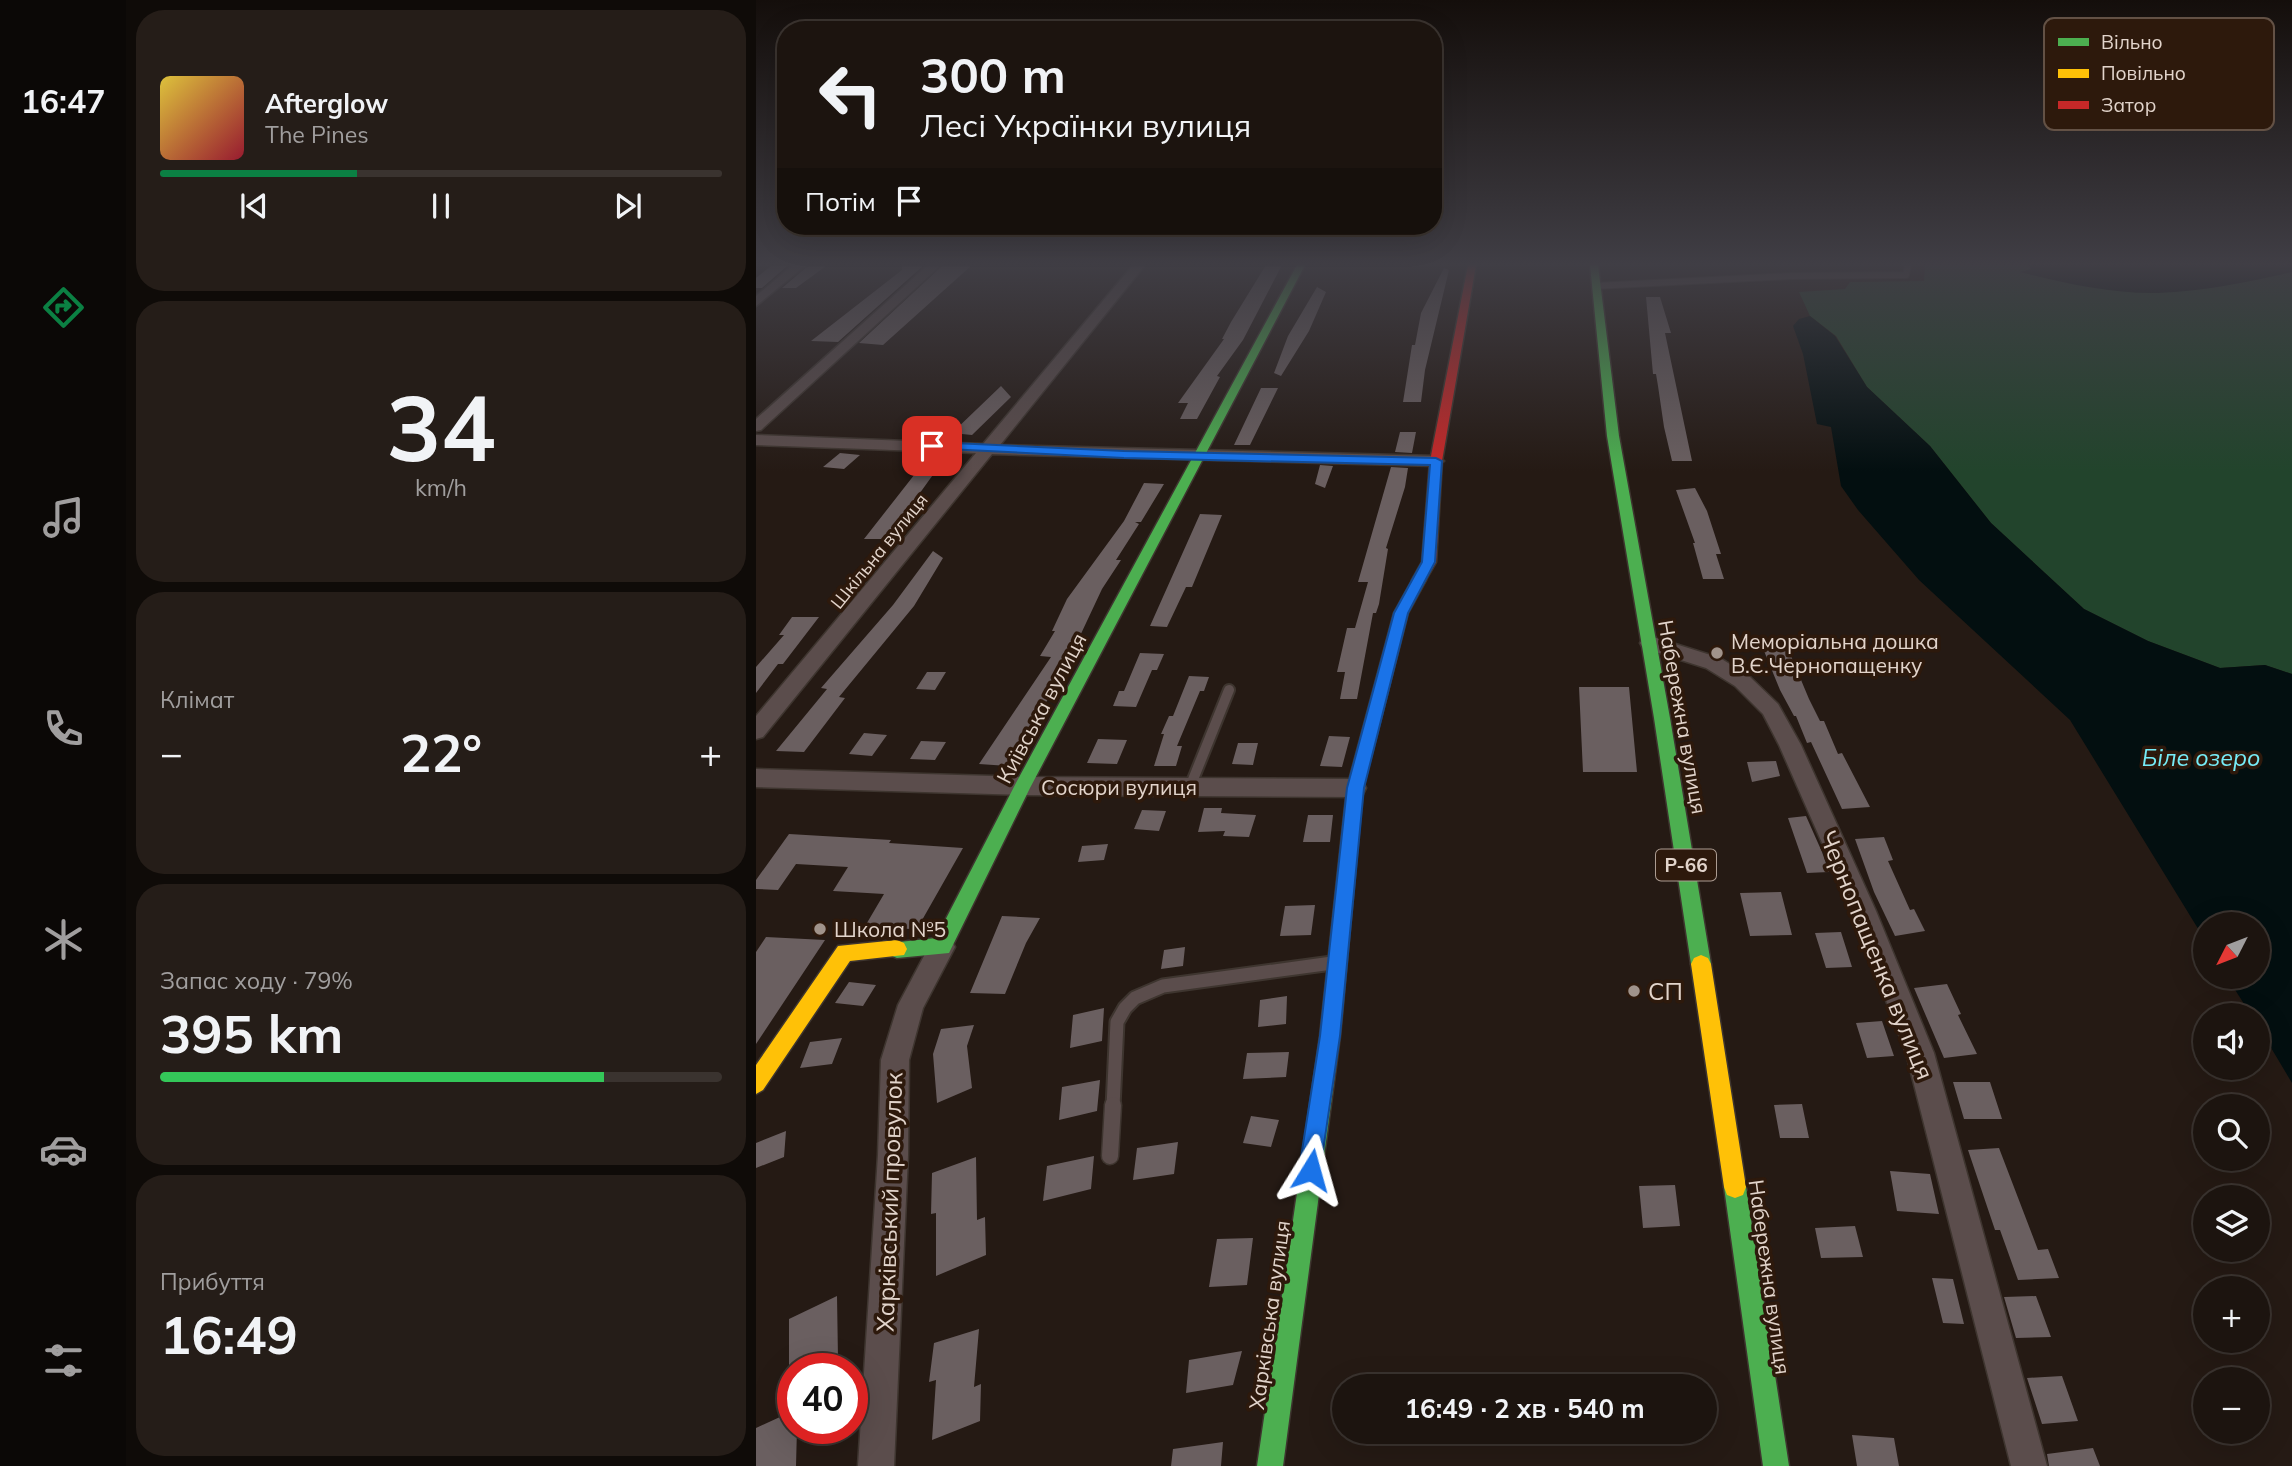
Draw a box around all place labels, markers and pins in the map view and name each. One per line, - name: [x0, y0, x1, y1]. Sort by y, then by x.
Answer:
- pin: [902, 416, 962, 476]
- place label: Меморіальна дошка В.Є.Чернопащенку: [1731, 628, 1939, 678]
- marker: Меморіальна дошка В.Є.Чернопащенку: [1709, 645, 1725, 661]
- place label: Школа №5: [834, 916, 946, 942]
- marker: Школа №5: [812, 921, 828, 937]
- place label: СП: [1648, 976, 1683, 1006]
- marker: СП: [1626, 983, 1642, 999]

